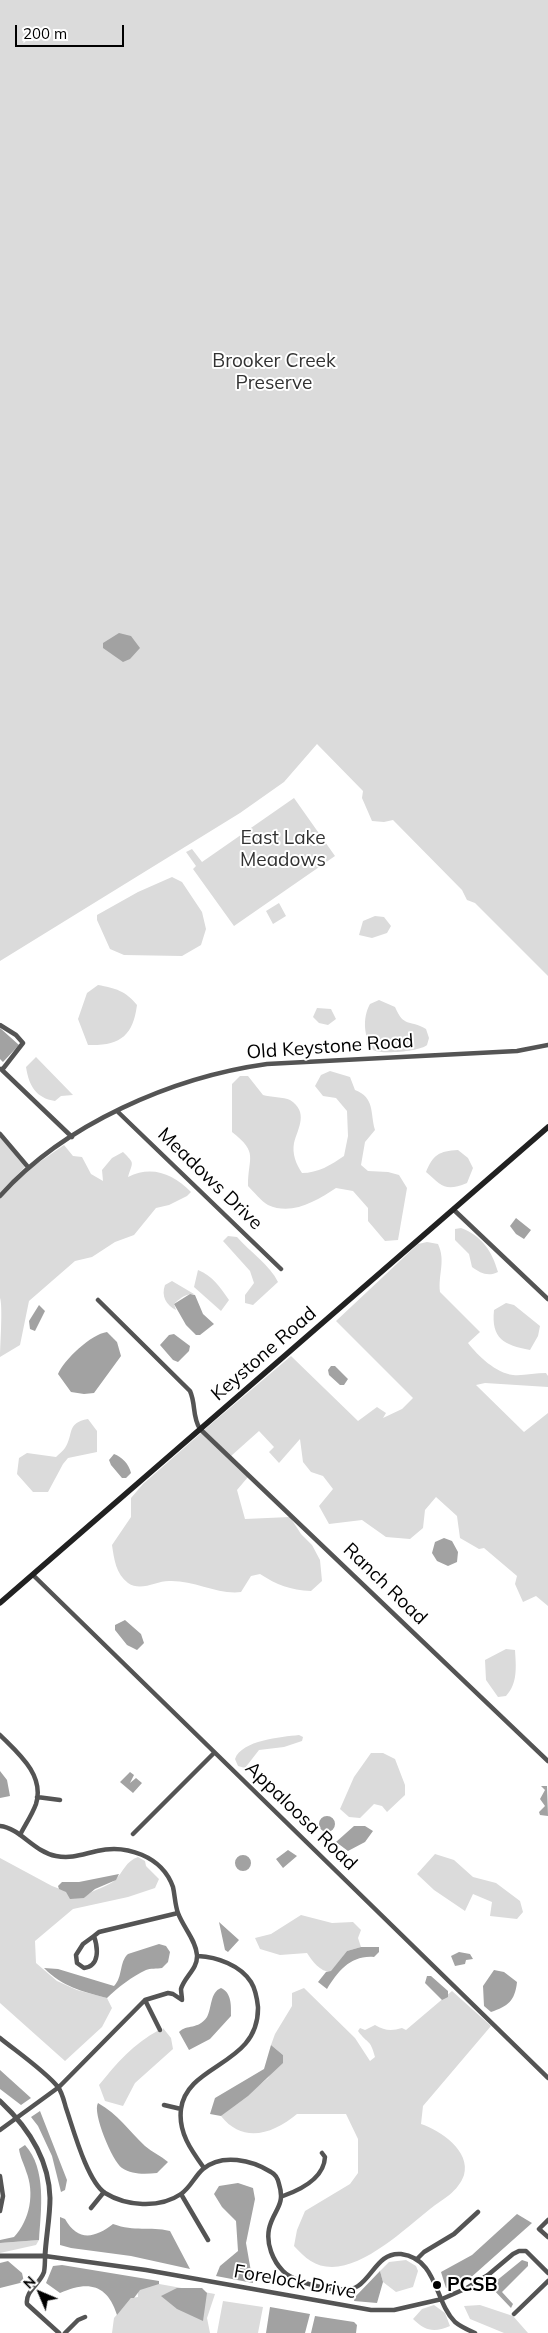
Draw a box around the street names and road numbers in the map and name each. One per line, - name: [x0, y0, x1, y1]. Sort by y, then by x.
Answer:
- street label: Old Keystone Road: [246, 1030, 414, 1064]
- street label: Meadows Drive: [153, 1123, 267, 1235]
- street label: Keystone Road: [207, 1302, 321, 1406]
- street label: Ranch Road: [338, 1538, 432, 1630]
- street label: Appaloosa Road: [240, 1757, 362, 1875]
- street label: Forelock Drive: [232, 2260, 358, 2304]

